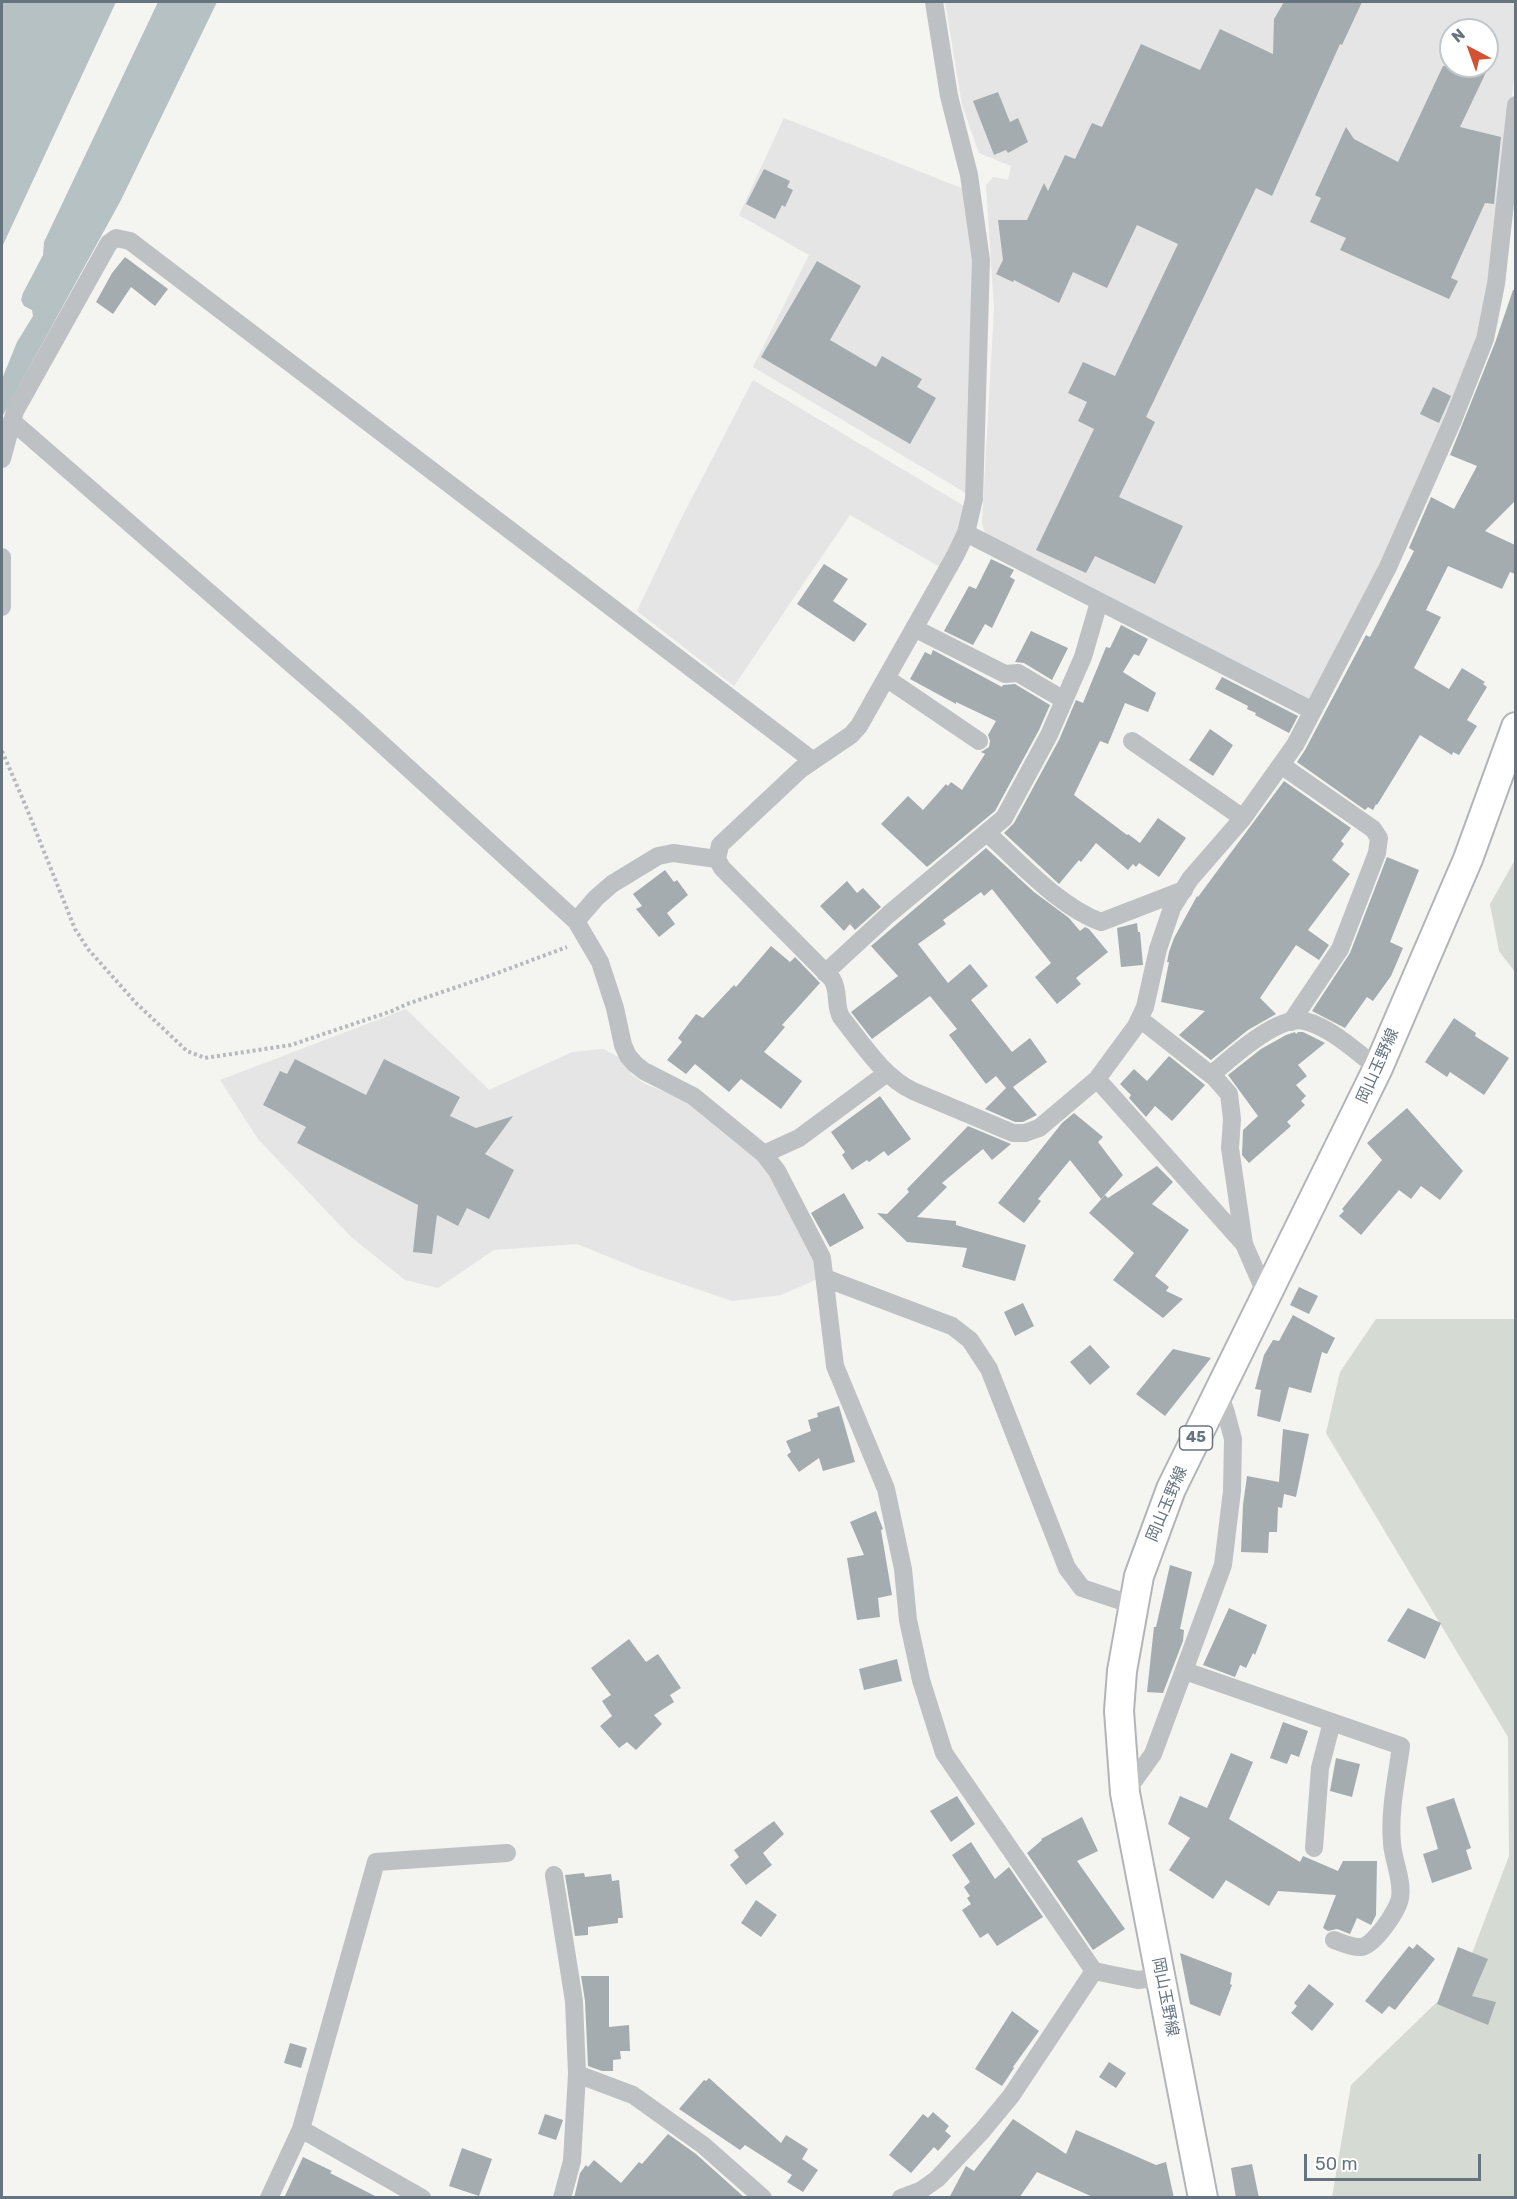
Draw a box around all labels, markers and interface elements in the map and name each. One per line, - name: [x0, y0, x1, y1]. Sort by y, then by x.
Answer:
- north arrow: [1439, 18, 1499, 78]
- text: N: [1448, 25, 1469, 46]
- street label: 岡山玉野線: [1353, 1026, 1403, 1106]
- road number: 45: [1180, 1426, 1212, 1450]
- street label: 岡山玉野線: [1143, 1463, 1191, 1545]
- street label: 岡山玉野線: [1148, 1956, 1182, 2038]
- scale bar: [1307, 2142, 1484, 2180]
- text: 50 m: [1315, 2153, 1358, 2175]

